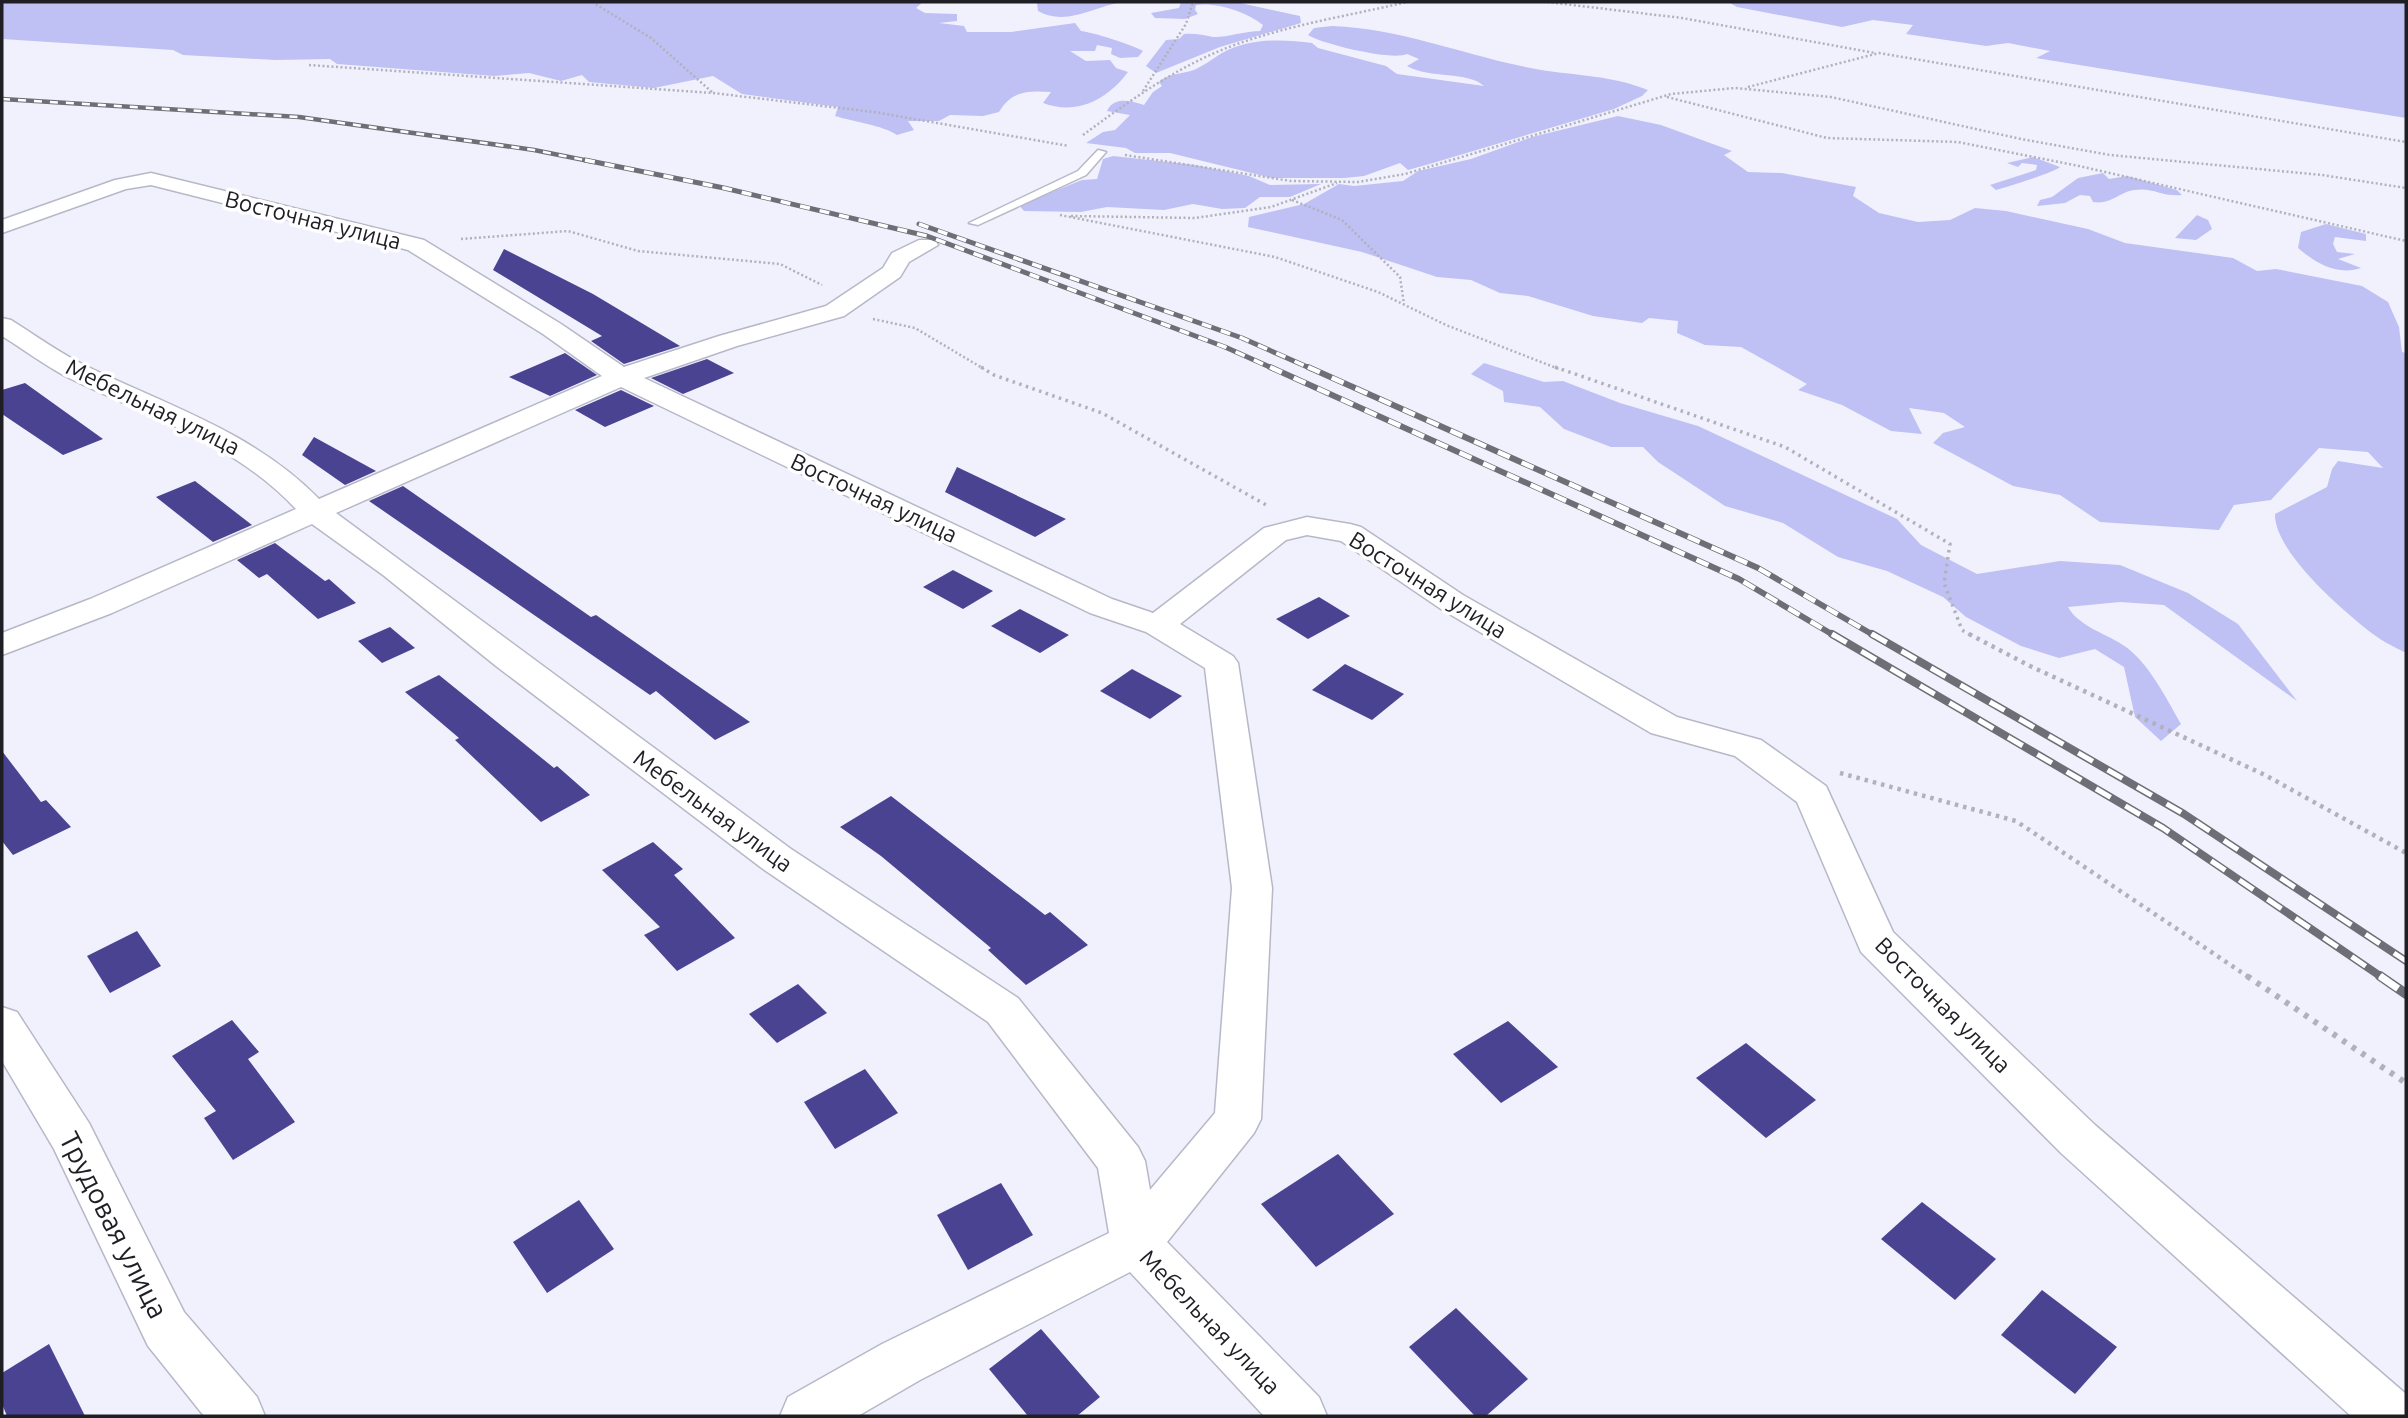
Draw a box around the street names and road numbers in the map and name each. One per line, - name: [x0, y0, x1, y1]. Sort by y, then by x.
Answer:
- street label: Восточная улица: [222, 186, 404, 253]
- street label: Мебельная улица: [62, 354, 244, 459]
- street label: Восточная улица: [787, 448, 961, 547]
- street label: Восточная улица: [1345, 526, 1511, 643]
- street label: Мебельная улица: [629, 745, 798, 877]
- street label: Восточная улица: [1871, 932, 2016, 1077]
- street label: Трудовая улица: [54, 1126, 175, 1323]
- street label: Мебельная улица: [1135, 1245, 1285, 1399]

